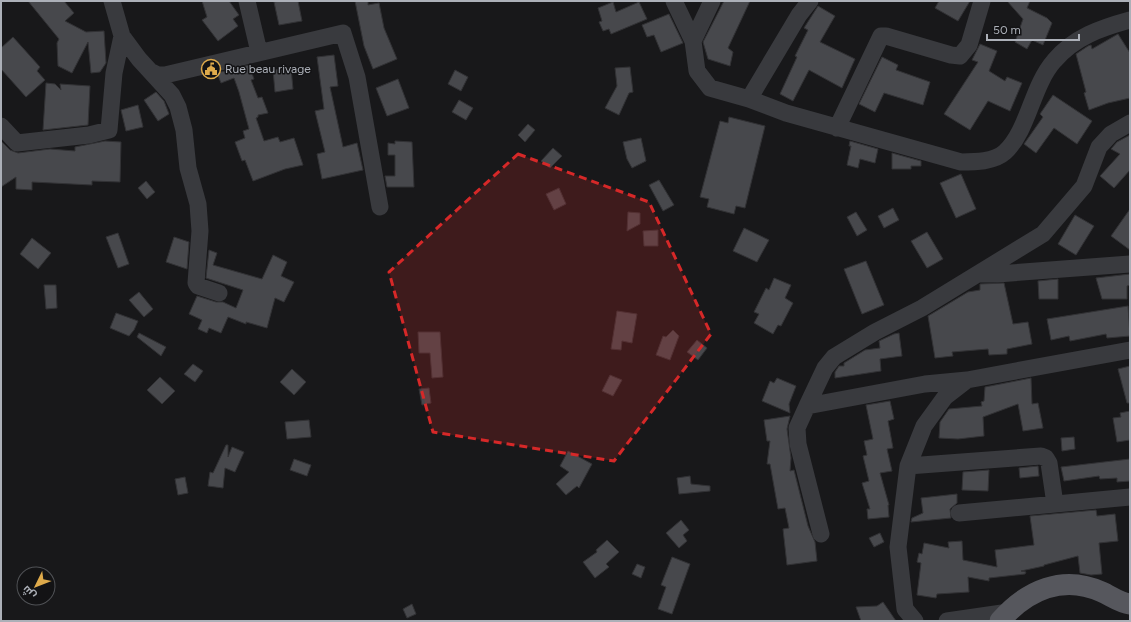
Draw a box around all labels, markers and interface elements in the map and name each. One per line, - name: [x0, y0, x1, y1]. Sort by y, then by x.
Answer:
- scale bar: [987, 16, 1079, 42]
- text: 50 m: [993, 23, 1021, 37]
- public building icon: Rue beau rivage: [200, 58, 222, 80]
- place label: Rue beau rivage: [225, 62, 311, 76]
- north arrow: [16, 566, 56, 606]
- text: ش: [19, 583, 39, 602]

